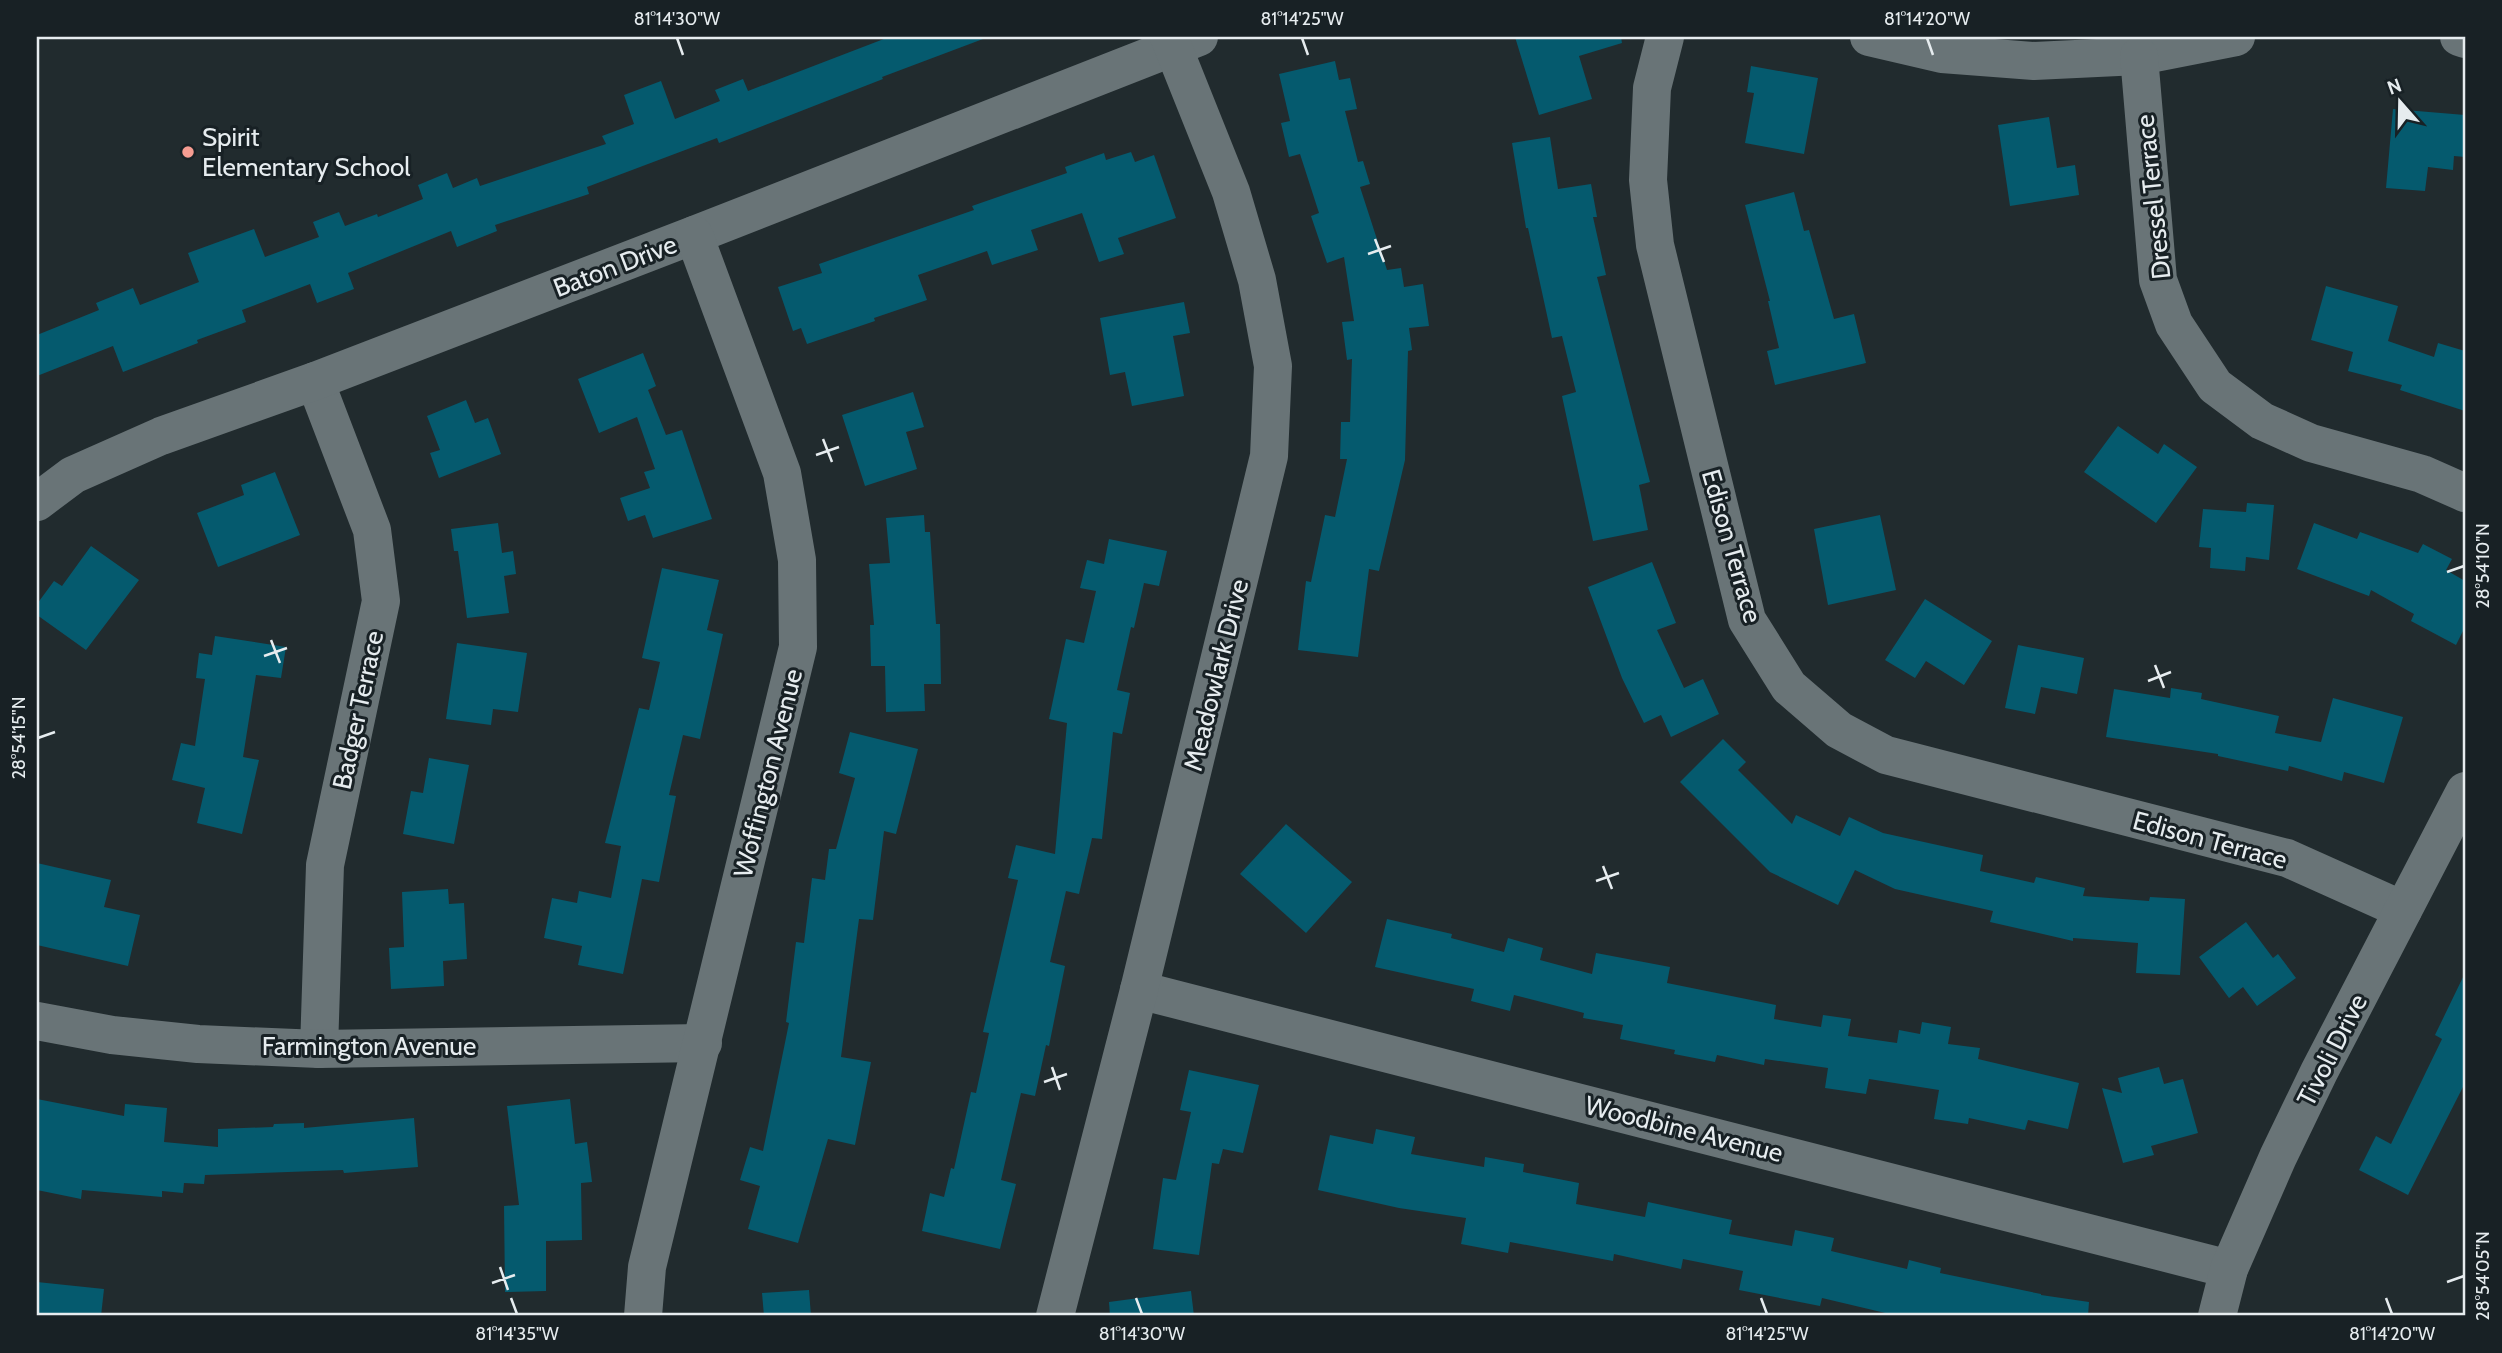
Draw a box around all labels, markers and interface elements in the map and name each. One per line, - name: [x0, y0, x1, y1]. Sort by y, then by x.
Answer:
- text: 81°14'30"W: [634, 8, 720, 30]
- text: 81°14'25"W: [1260, 8, 1344, 30]
- text: 81°14'20"W: [1884, 8, 1970, 30]
- north arrow: [2366, 66, 2436, 136]
- text: N: [2384, 73, 2405, 100]
- street label: Dressel Terrace: [2128, 113, 2178, 281]
- place label: Spirit Elementary School: [202, 121, 410, 183]
- marker: Spirit Elementary School: [180, 144, 196, 160]
- street label: Baton Drive: [549, 228, 681, 304]
- street label: Edison Terrace: [1695, 466, 1769, 626]
- text: 28°54'10"N: [2472, 523, 2494, 609]
- street label: Meadowlark Drive: [1177, 576, 1255, 774]
- street label: Badger Terrace: [326, 628, 390, 792]
- street label: Woffington Avenue: [727, 665, 809, 881]
- text: 28°54'15"N: [8, 697, 30, 779]
- street label: Edison Terrace: [2129, 804, 2291, 876]
- street label: Tivoli Drive: [2290, 988, 2374, 1112]
- street label: Farmington Avenue: [262, 1030, 476, 1062]
- street label: Woodbine Avenue: [1582, 1089, 1786, 1169]
- text: 28°54'05"N: [2472, 1231, 2494, 1321]
- text: 81°14'35"W: [475, 1323, 559, 1345]
- text: 81°14'30"W: [1099, 1323, 1185, 1345]
- text: 81°14'25"W: [1725, 1323, 1809, 1345]
- text: 81°14'20"W: [2349, 1323, 2435, 1345]

